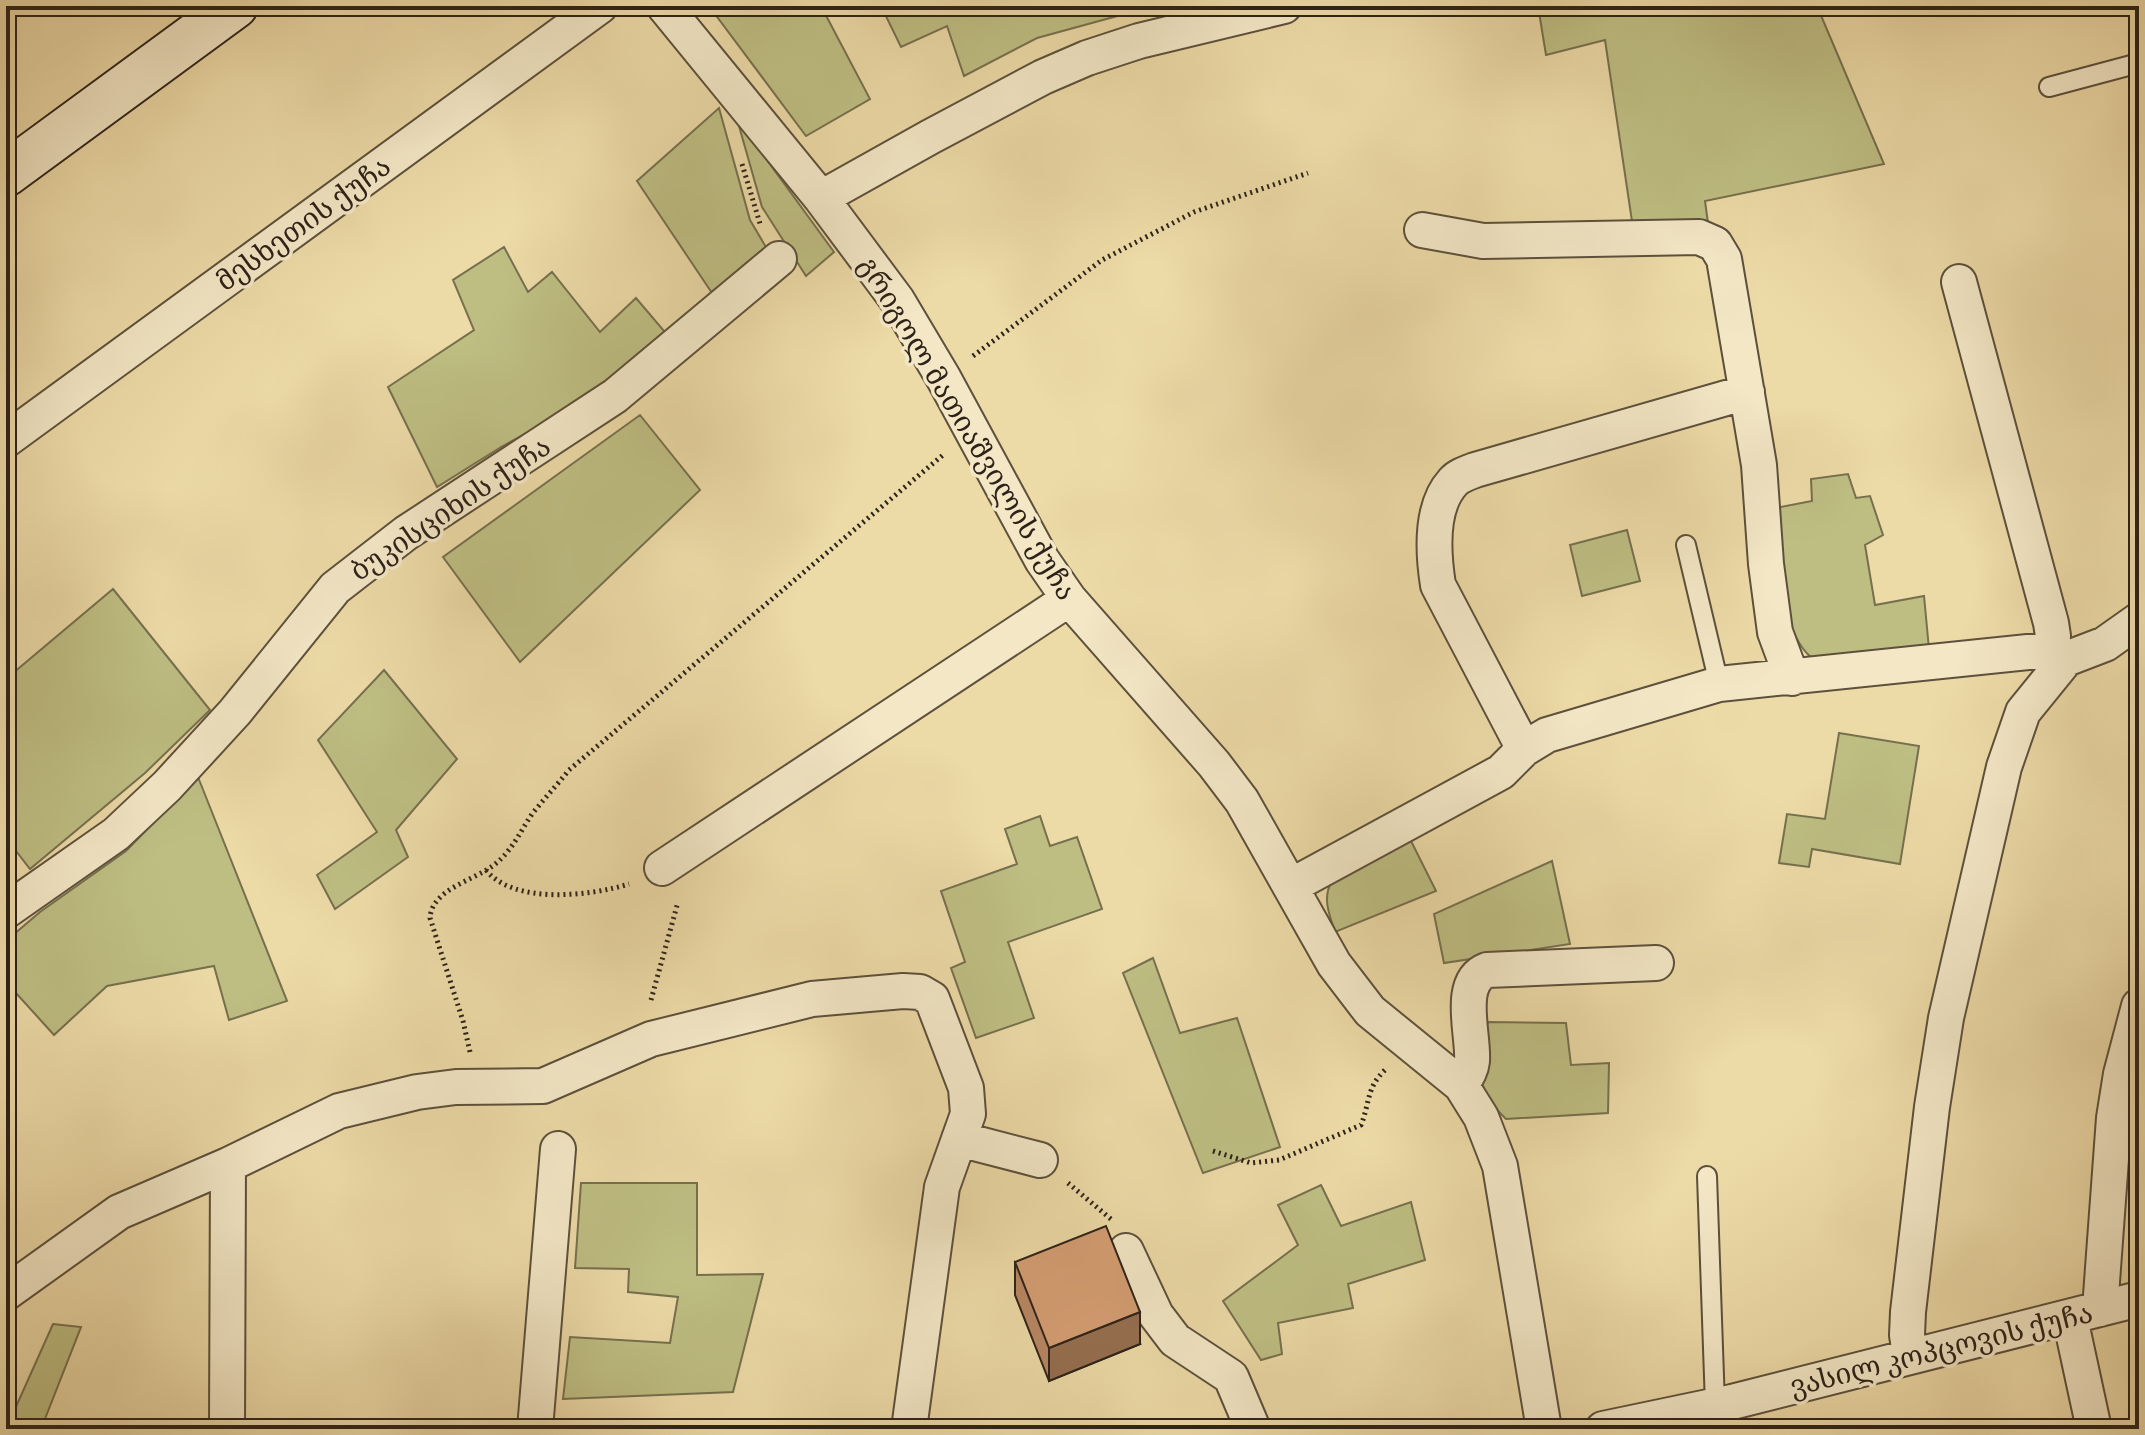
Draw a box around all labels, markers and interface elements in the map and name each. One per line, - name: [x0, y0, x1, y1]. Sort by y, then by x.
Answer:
- street label: მესხეთის ქუჩა: [210, 149, 398, 299]
- street label: გრიგოლ მათიაშვილის ქუჩა: [850, 251, 1083, 607]
- street label: ბუკისციხის ქუჩა: [344, 429, 558, 589]
- street label: ვასილ კოპცოვის ქუჩა: [1786, 1296, 2097, 1405]

